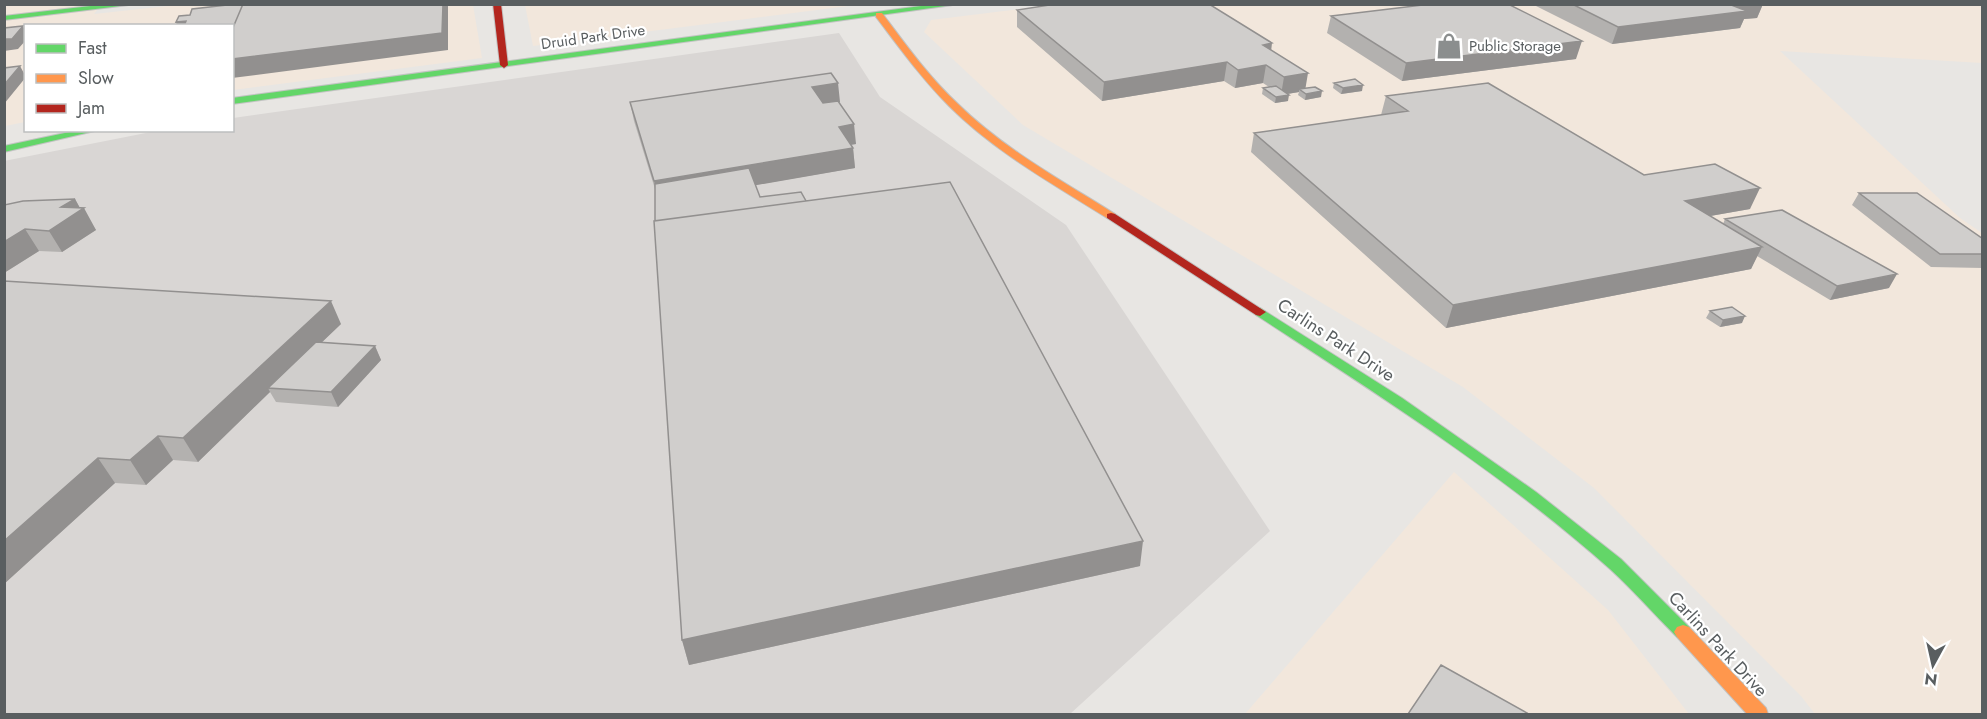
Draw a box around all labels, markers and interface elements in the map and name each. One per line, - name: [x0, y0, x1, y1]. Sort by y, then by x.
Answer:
- street label: Druid Park Drive: [540, 19, 647, 55]
- legend: [24, 24, 234, 132]
- shop icon: Public Storage: [1434, 31, 1464, 61]
- text: Fast: [78, 35, 107, 61]
- place label: Public Storage: [1469, 35, 1561, 57]
- text: Slow: [78, 65, 115, 91]
- text: Jam: [76, 95, 105, 121]
- street label: Carlins Park Drive: [1272, 292, 1400, 388]
- street label: Carlins Park Drive: [1662, 586, 1774, 702]
- north arrow: [1903, 635, 1963, 695]
- text: N: [1923, 667, 1939, 692]

